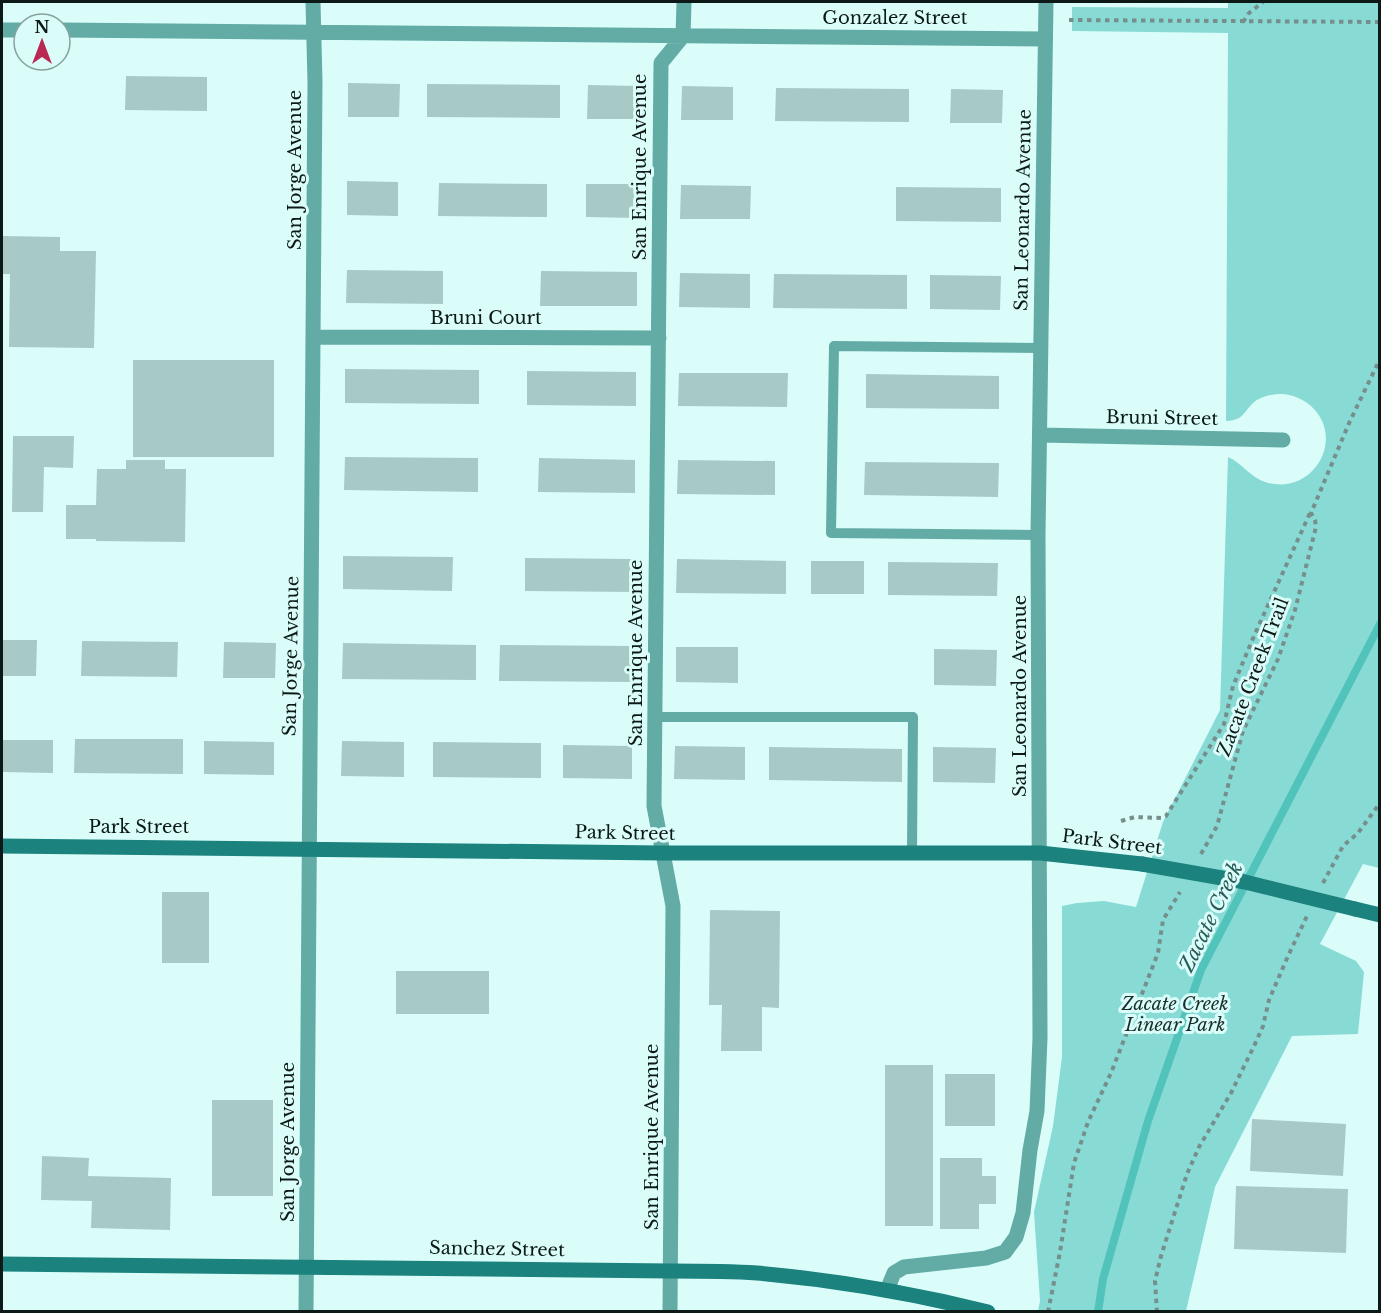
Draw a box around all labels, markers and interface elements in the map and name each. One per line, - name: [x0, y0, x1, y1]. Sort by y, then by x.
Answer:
- street label: Gonzalez Street: [822, 7, 968, 29]
- north arrow: [12, 12, 72, 72]
- text: N: [34, 17, 50, 37]
- street label: San Enrique Avenue: [629, 74, 651, 260]
- street label: San Jorge Avenue: [284, 90, 306, 250]
- street label: San Leonardo Avenue: [1010, 109, 1036, 311]
- street label: Bruni Court: [430, 307, 542, 329]
- street label: Bruni Street: [1106, 406, 1219, 430]
- street label: San Enrique Avenue: [625, 560, 647, 746]
- street label: San Jorge Avenue: [279, 576, 303, 736]
- street label: Zacate Creek Trail: [1213, 594, 1293, 760]
- street label: San Leonardo Avenue: [1009, 595, 1031, 797]
- street label: Park Street: [89, 816, 190, 838]
- street label: Park Street: [574, 821, 676, 845]
- street label: Park Street: [1061, 825, 1164, 859]
- water label: Zacate Creek: [1174, 858, 1248, 977]
- park label: Zacate Creek Linear Park: [1120, 993, 1229, 1036]
- street label: San Enrique Avenue: [641, 1044, 663, 1230]
- street label: San Jorge Avenue: [277, 1062, 299, 1222]
- street label: Sanchez Street: [429, 1237, 565, 1261]

